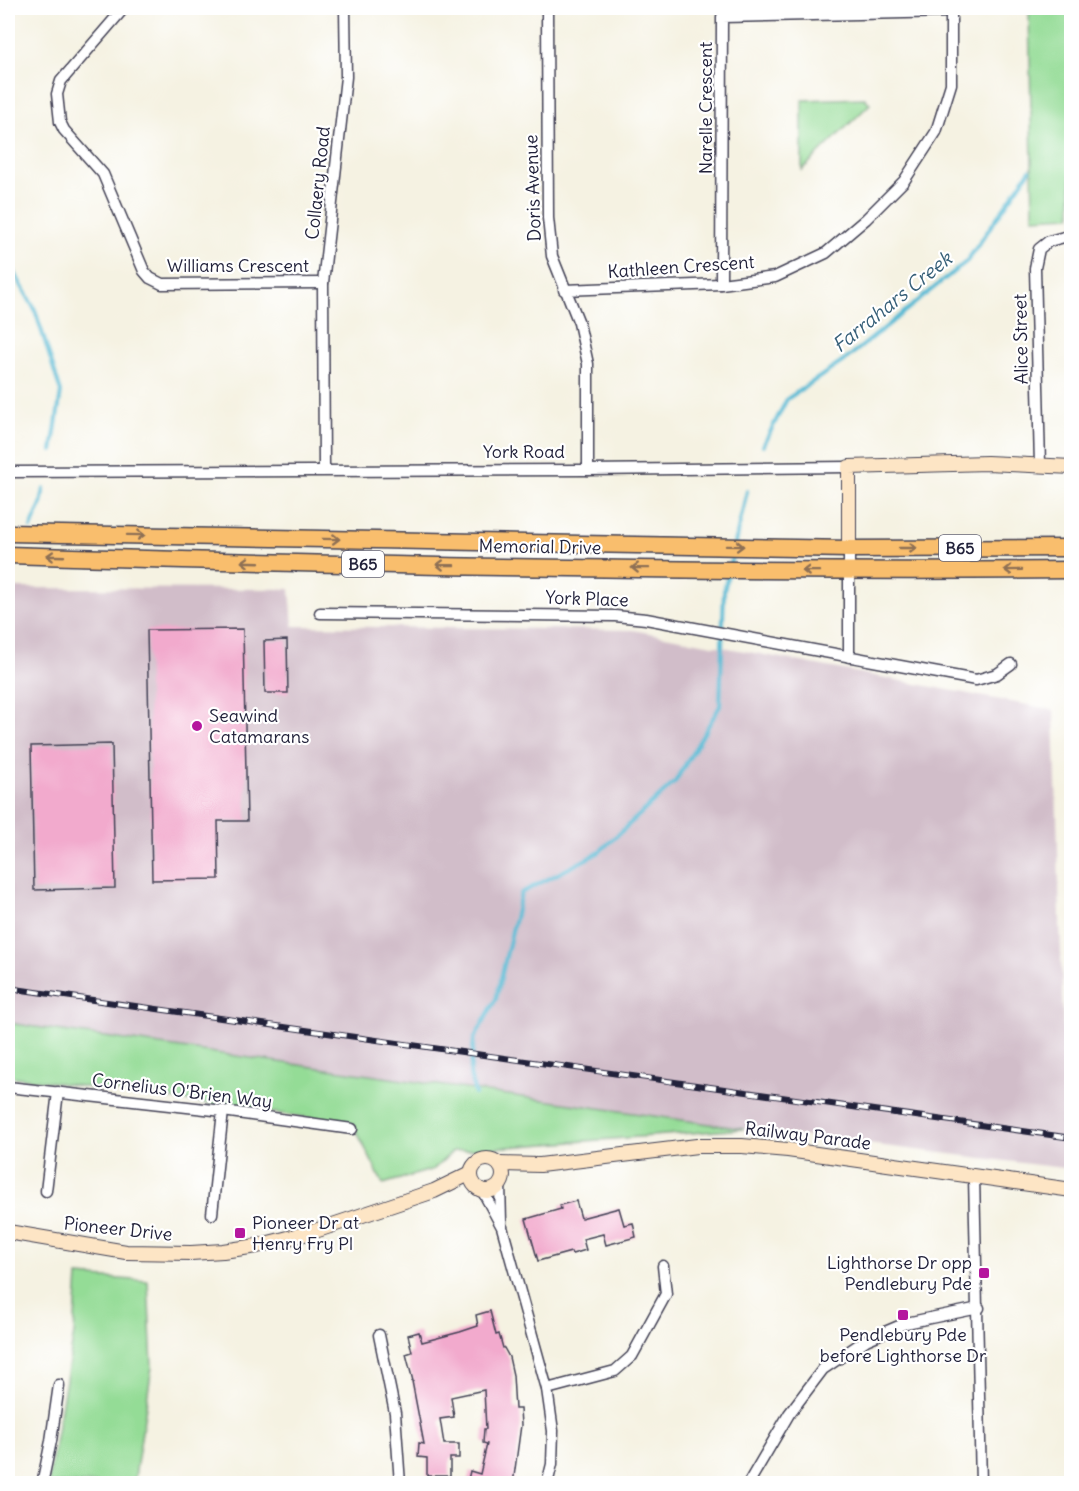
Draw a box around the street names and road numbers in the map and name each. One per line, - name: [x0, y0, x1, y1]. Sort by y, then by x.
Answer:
- street label: Narelle Crescent: [694, 42, 717, 174]
- street label: Collaery Road: [300, 125, 335, 241]
- street label: Doris Avenue: [519, 134, 546, 242]
- street label: Kathleen Crescent: [607, 250, 755, 283]
- street label: Williams Crescent: [167, 254, 309, 277]
- street label: Alice Street: [1008, 294, 1033, 384]
- street label: York Road: [483, 440, 565, 463]
- street label: Memorial Drive: [479, 534, 602, 559]
- road number: B65: [939, 535, 981, 561]
- road number: B65: [342, 551, 384, 577]
- street label: York Place: [545, 586, 629, 611]
- street label: Cornelius O'Brien Way: [91, 1068, 273, 1113]
- street label: Railway Parade: [744, 1116, 872, 1155]
- street label: Pioneer Drive: [63, 1211, 173, 1246]

